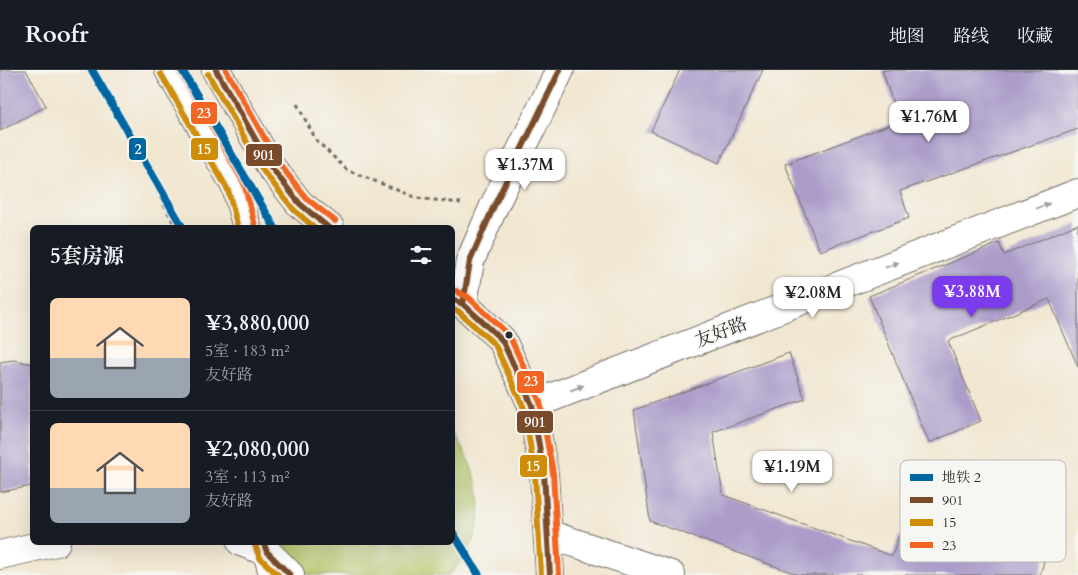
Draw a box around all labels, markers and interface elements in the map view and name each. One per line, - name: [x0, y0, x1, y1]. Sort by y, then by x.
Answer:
- text: Roofr: [25, 18, 89, 51]
- text: 地图: [889, 24, 925, 49]
- text: 路线: [953, 24, 989, 49]
- text: 收藏: [1017, 24, 1053, 49]
- pin: ¥1.76M: [888, 100, 970, 143]
- line badge: 23: [190, 101, 218, 125]
- text: 23: [197, 104, 211, 123]
- text: ¥1.76M: [900, 106, 958, 128]
- line badge: 2: [128, 137, 147, 161]
- line badge: 15: [190, 137, 219, 161]
- text: 2: [134, 140, 142, 159]
- text: 15: [197, 140, 211, 159]
- line badge: 901: [245, 143, 283, 167]
- text: 901: [253, 146, 275, 165]
- pin: ¥1.37M: [484, 148, 566, 191]
- text: ¥1.37M: [496, 154, 554, 176]
- one-way arrow: [1036, 202, 1050, 210]
- icon: filters: [407, 241, 435, 269]
- text: 5套房源: [50, 242, 124, 271]
- one-way arrow: [885, 261, 899, 269]
- pin: ¥2.08M: [772, 276, 854, 319]
- pin: ¥3.88M: [931, 276, 1013, 318]
- text: ¥3.88M: [943, 281, 1001, 303]
- text: ¥2.08M: [784, 282, 842, 304]
- text: ¥3,880,000: [205, 309, 309, 338]
- street label: 友好路: [691, 311, 751, 354]
- icon: home: [90, 318, 150, 378]
- unlabelled marker: [504, 330, 514, 340]
- text: 5室 · 183 m²: [205, 340, 290, 362]
- text: 友好路: [205, 364, 253, 386]
- line badge: 23: [516, 370, 545, 394]
- text: 23: [524, 372, 538, 391]
- one-way arrow: [570, 384, 585, 392]
- line badge: 901: [516, 410, 554, 434]
- text: 901: [524, 413, 546, 432]
- text: ¥2,080,000: [205, 435, 309, 464]
- icon: home: [90, 443, 150, 503]
- pin: ¥1.19M: [751, 450, 833, 493]
- line badge: 15: [519, 454, 548, 478]
- text: ¥1.19M: [763, 456, 821, 478]
- text: 15: [526, 457, 540, 476]
- legend: [900, 460, 1066, 562]
- text: 3室 · 113 m²: [205, 466, 290, 488]
- text: 地铁 2: [942, 468, 981, 487]
- text: 友好路: [205, 490, 253, 512]
- text: 901: [942, 491, 964, 510]
- text: 15: [942, 513, 956, 532]
- text: 23: [942, 536, 956, 555]

